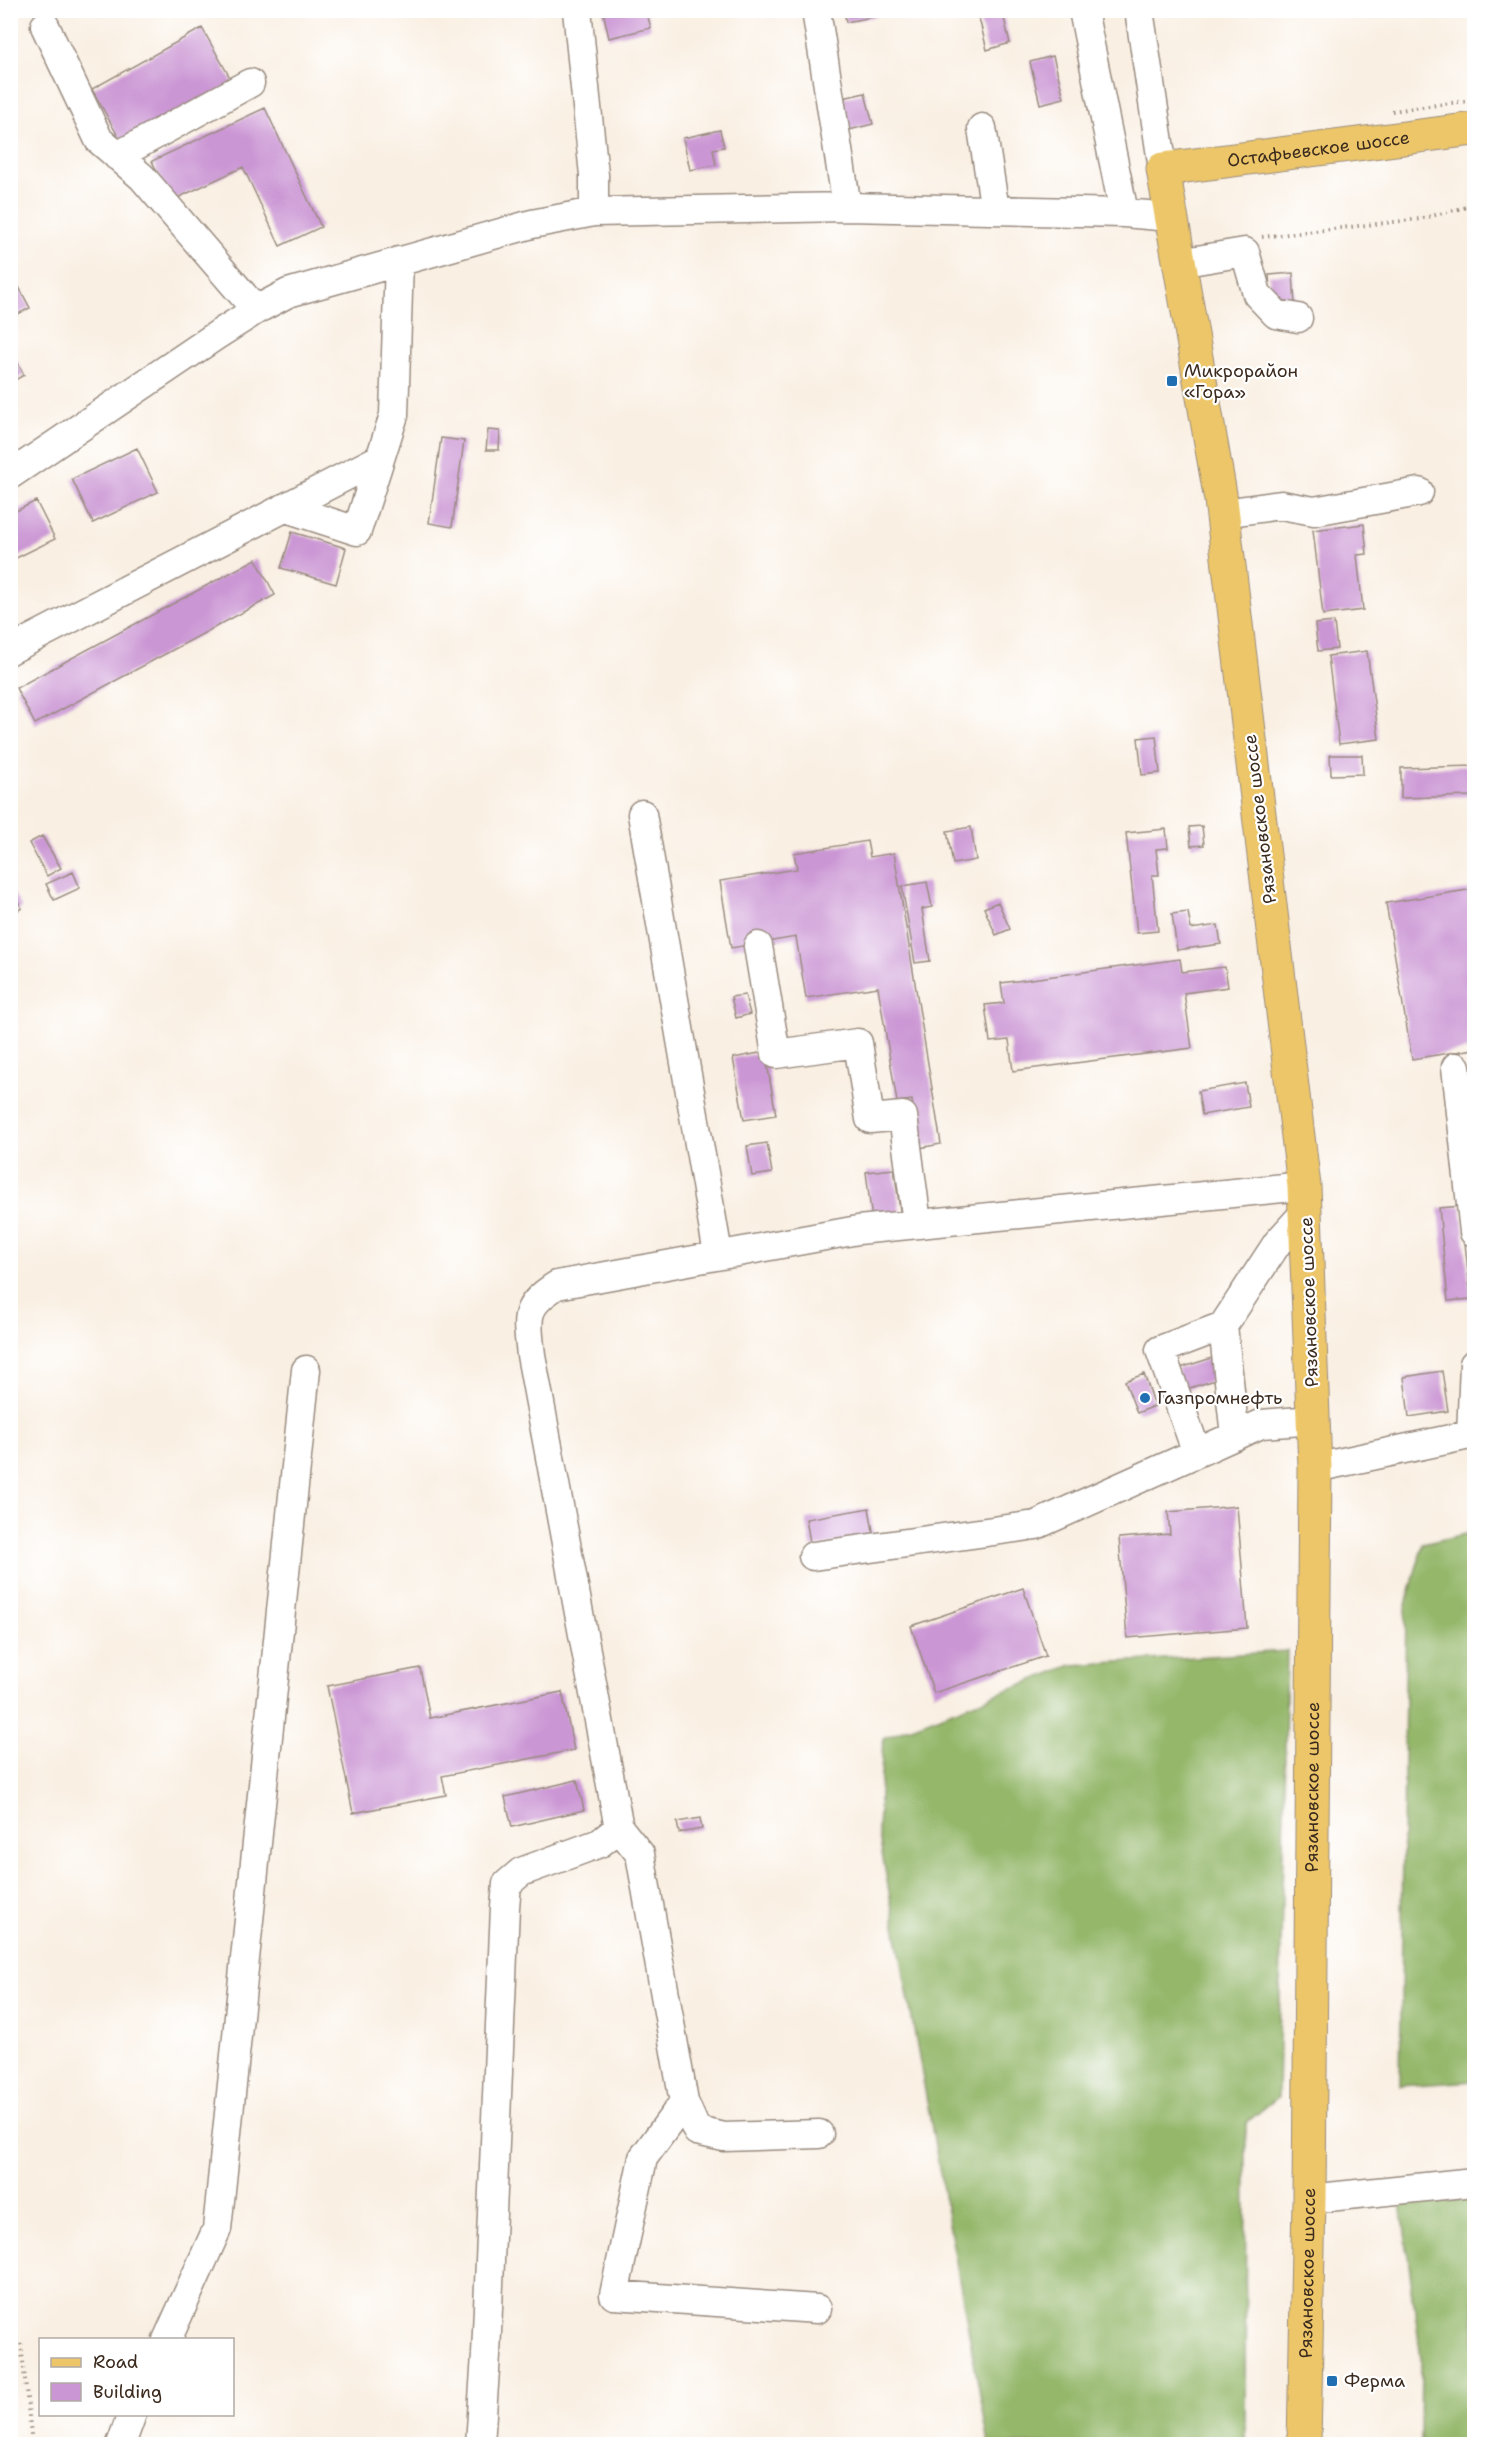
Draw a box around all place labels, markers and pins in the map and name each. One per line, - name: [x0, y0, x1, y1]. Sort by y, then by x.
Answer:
- place label: Микрорайон «Гора»: [1184, 359, 1298, 404]
- marker: Микрорайон «Гора»: [1165, 374, 1179, 388]
- place label: Газпромнефть: [1157, 1386, 1282, 1410]
- marker: Газпромнефть: [1138, 1391, 1152, 1405]
- place label: Ферма: [1344, 2369, 1405, 2393]
- marker: Ферма: [1325, 2374, 1339, 2388]

